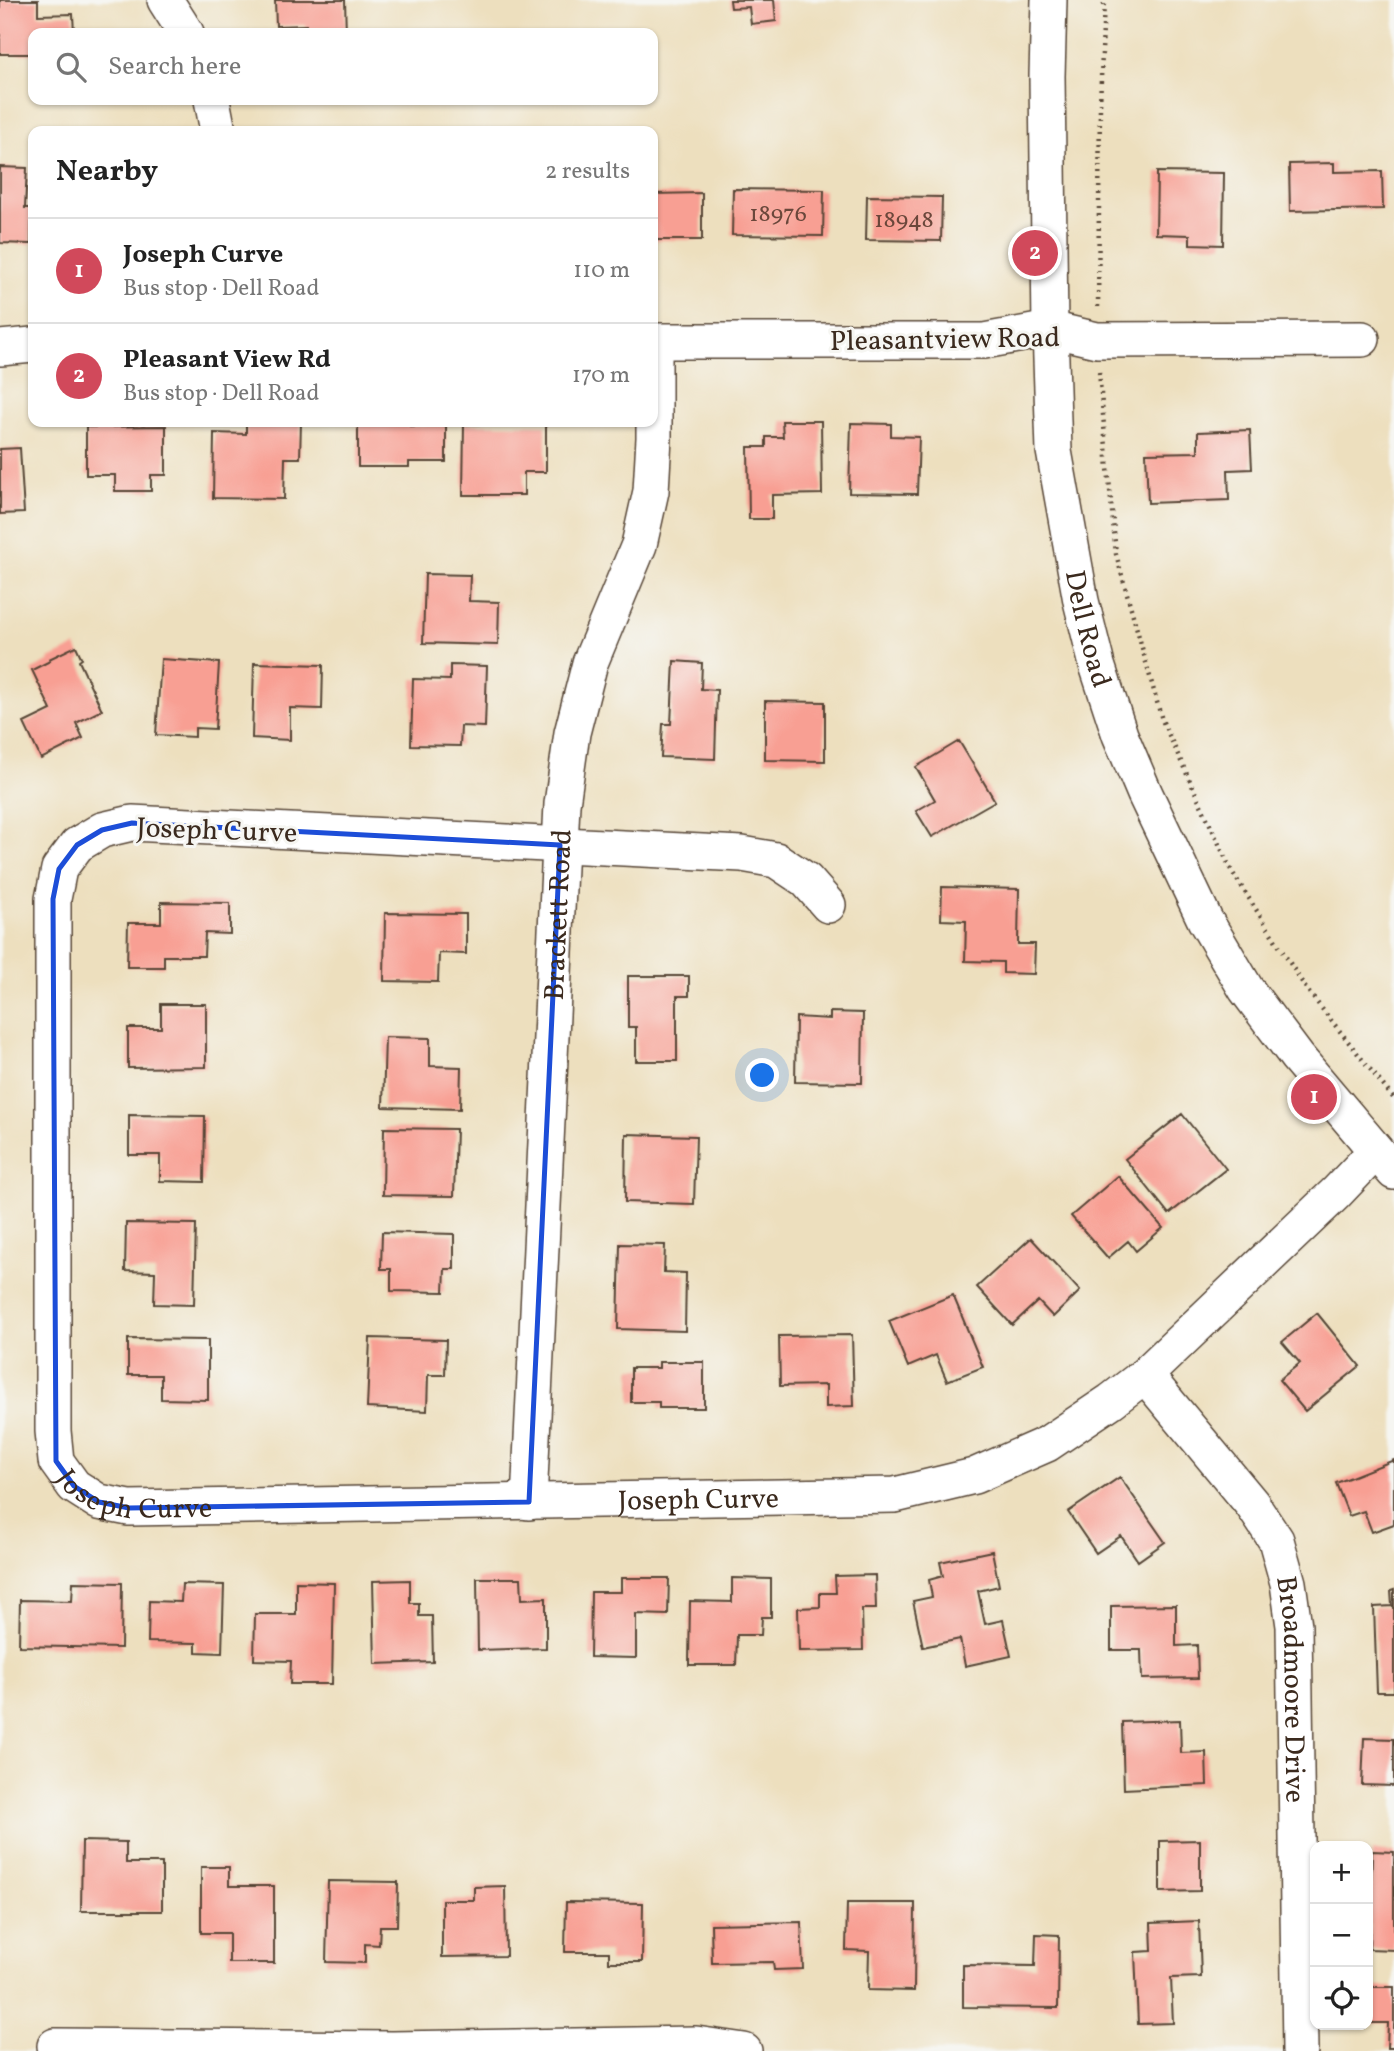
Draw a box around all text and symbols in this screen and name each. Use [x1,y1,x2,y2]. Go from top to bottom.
search box [28,28,658,105]
icon: search [52,48,90,86]
text: Search here [108,49,241,85]
text: Nearby [56,151,158,193]
text: 2 results [545,156,630,188]
house number: 18976 [749,198,807,232]
house number: 18948 [874,204,934,238]
pin: 2 [1012,227,1058,279]
text: Joseph Curve [123,237,283,273]
text: 1 [74,255,84,287]
text: 110 m [573,255,630,287]
text: Bus stop · Dell Road [123,273,320,305]
street label: Pleasantview Road [830,319,1060,362]
text: Pleasant View Rd [123,342,331,378]
text: 2 [73,360,85,392]
text: 170 m [572,360,630,392]
text: Bus stop · Dell Road [123,378,320,410]
street label: Dell Road [1054,567,1120,693]
street label: Joseph Curve [136,809,298,854]
street label: Brackett Road [536,828,583,1001]
your location [745,1058,779,1092]
pin: 1 [1291,1071,1337,1123]
street label: Joseph Curve [46,1462,212,1530]
street label: Joseph Curve [618,1480,779,1522]
street label: Broadmoore Drive [1265,1573,1313,1803]
map controls [1310,1841,1373,2030]
button: + [1310,1841,1373,1904]
button: − [1310,1904,1373,1967]
button: locate [1310,1967,1373,2030]

